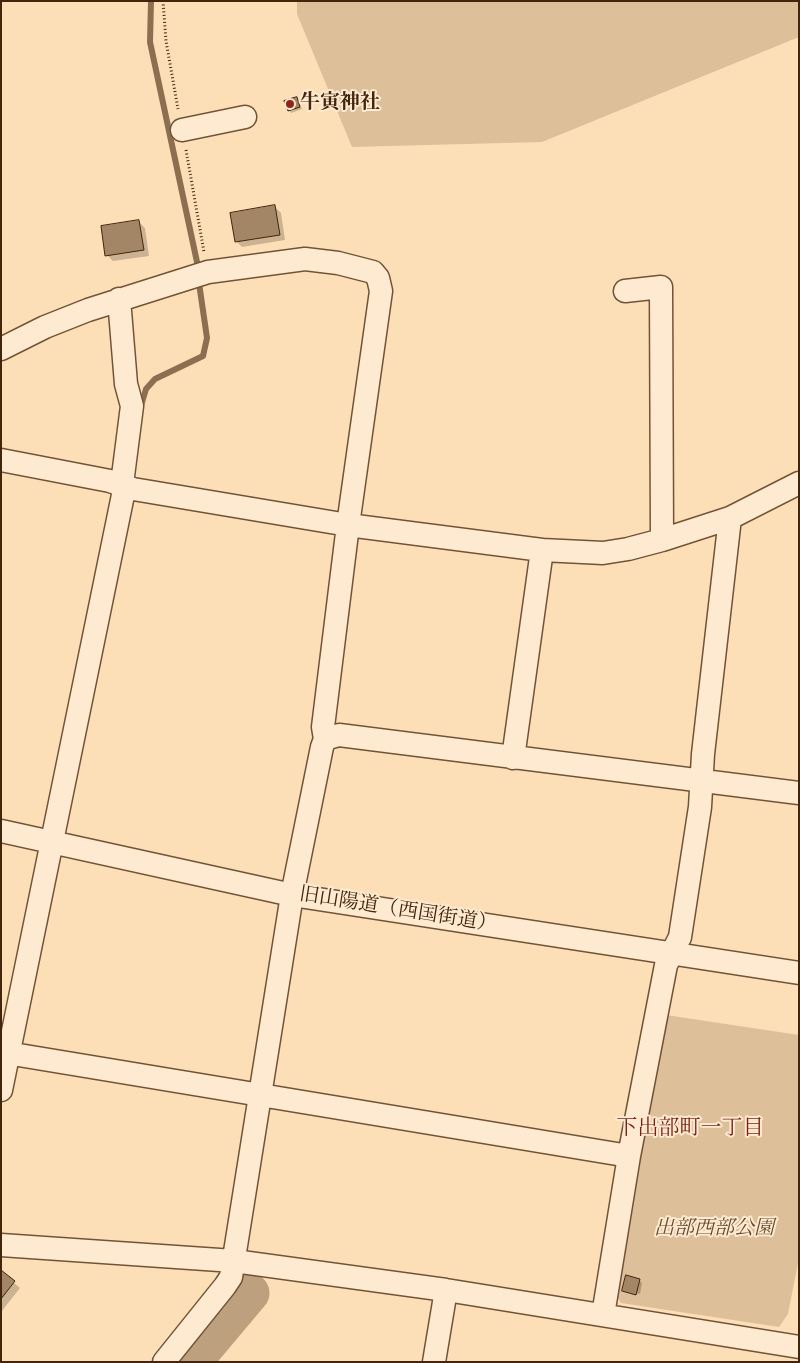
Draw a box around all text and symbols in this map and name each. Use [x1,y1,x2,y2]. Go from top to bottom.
place label: 牛寅神社 [300,92,380,116]
marker: 牛寅神社 [284,98,296,110]
street label: 旧山陽道（西国街道） [297,884,499,938]
district label: 下出部町一丁目 [617,1117,763,1143]
park label: 出部西部公園 [654,1218,774,1242]

